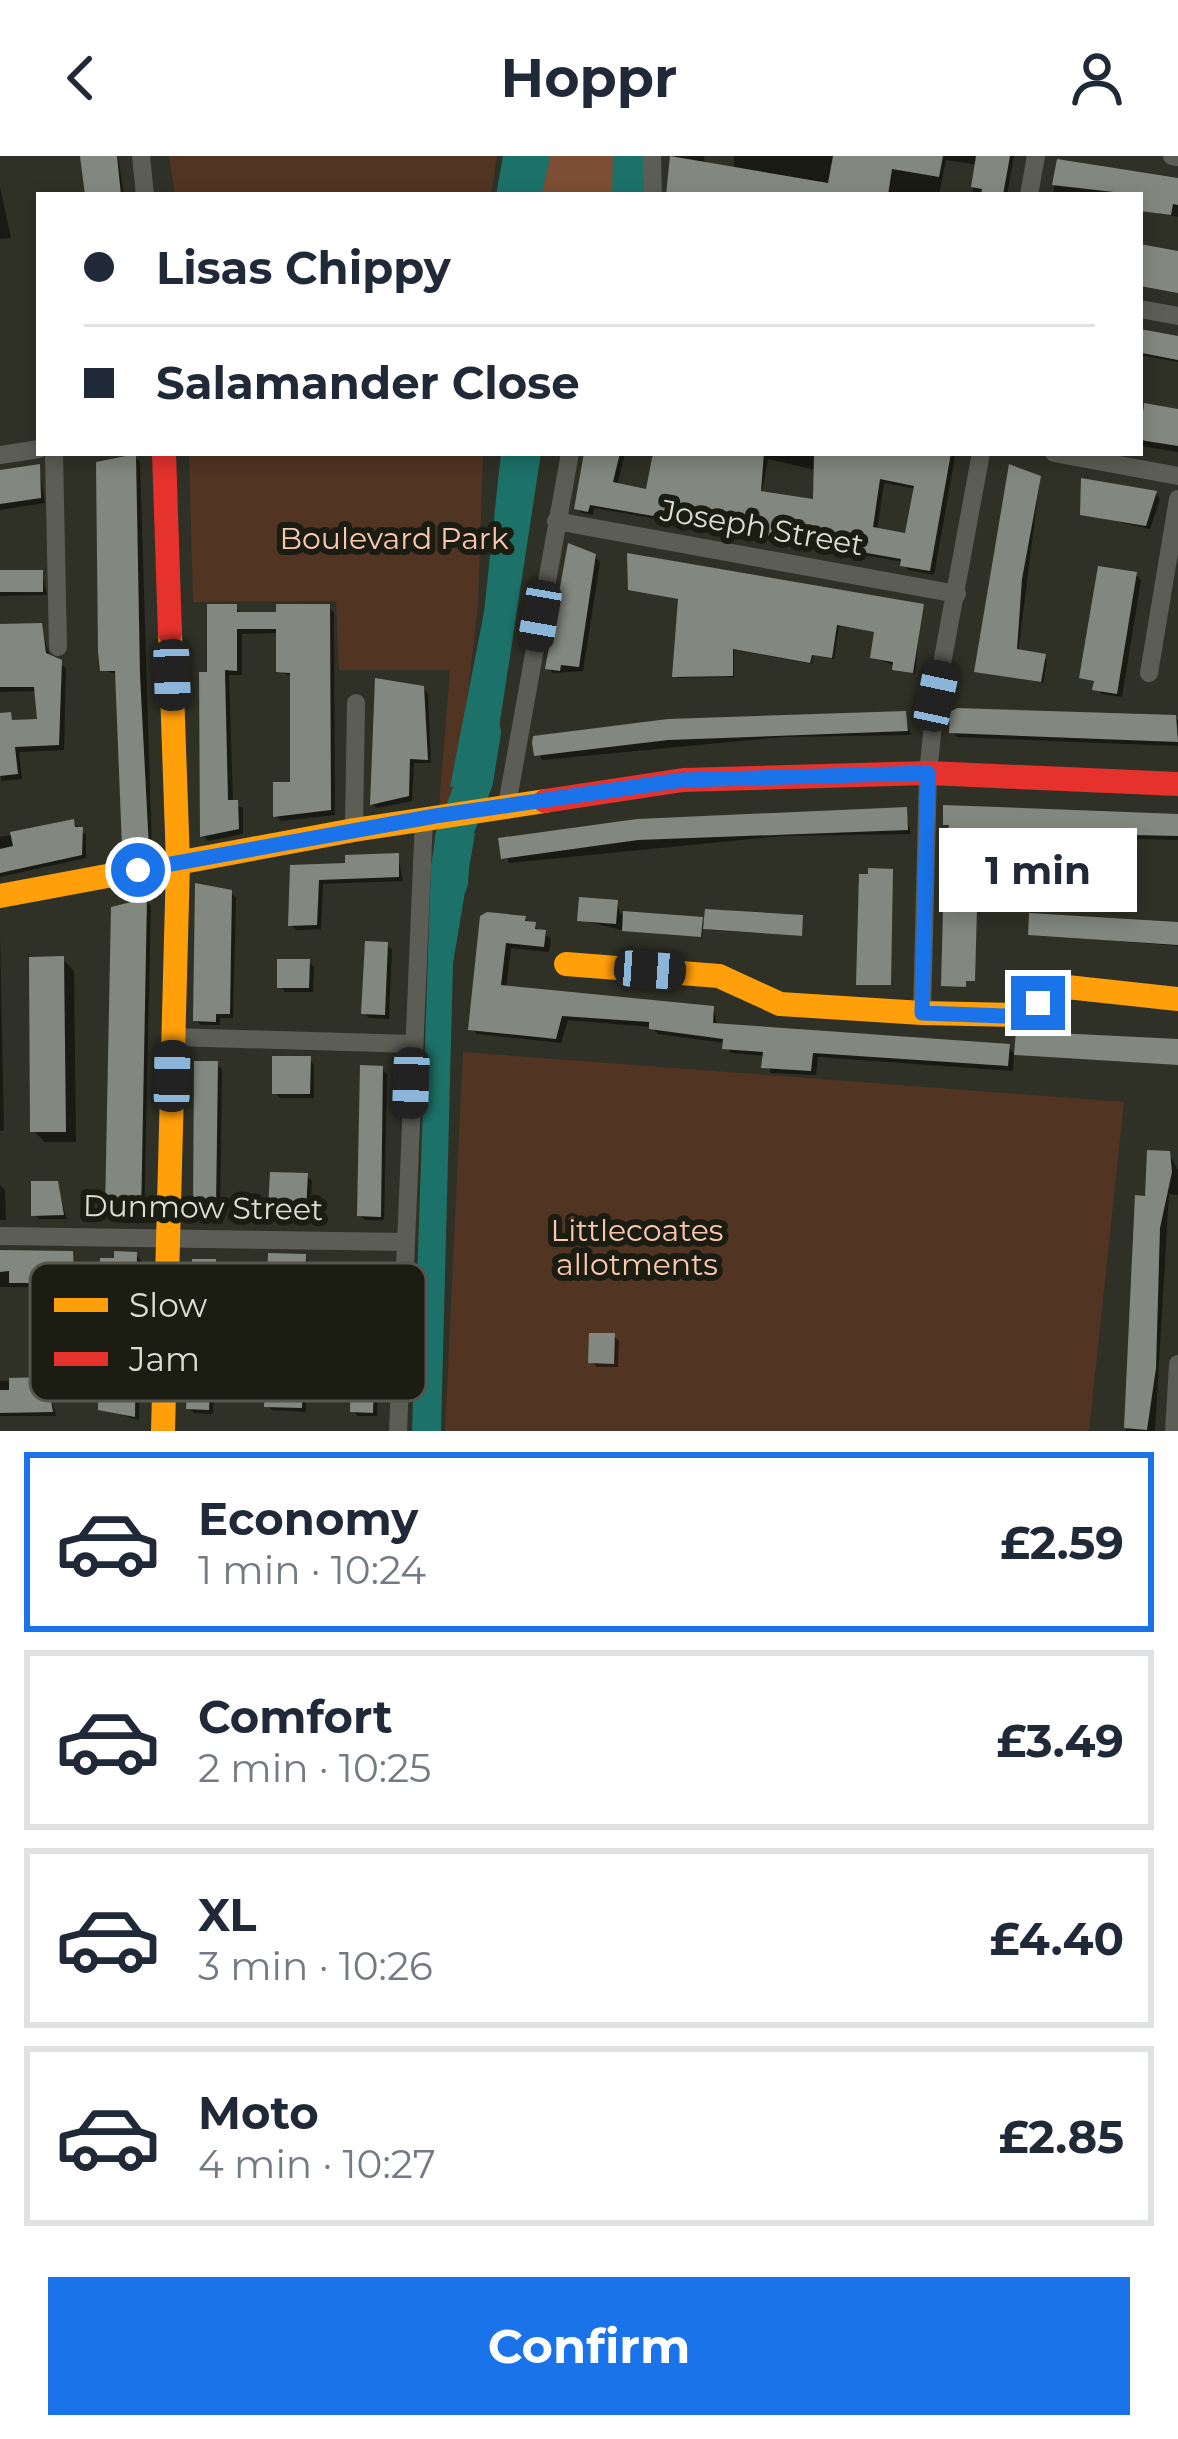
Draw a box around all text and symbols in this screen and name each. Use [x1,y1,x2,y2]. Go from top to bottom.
icon: back [48,45,114,111]
text: Hoppr [501,45,677,111]
icon: person [1064,45,1130,111]
text: Lisas Chippy [156,240,451,295]
text: Salamander Close [156,355,580,410]
street label: Joseph Street [657,491,867,564]
park label: Boulevard Park [279,520,509,557]
car [516,577,564,655]
car [153,638,191,712]
car [911,657,961,735]
callout: 1 min [939,829,1137,913]
route start [111,843,165,897]
text: 1 min [985,846,1091,894]
car [613,950,687,990]
route end [1011,976,1065,1030]
car [153,1040,191,1112]
car [392,1046,430,1120]
street label: Dunmow Street [83,1187,323,1228]
park label: Littlecoates allotments [550,1212,724,1283]
legend [30,1263,426,1401]
text: Slow [129,1285,207,1325]
text: Jam [128,1339,200,1379]
icon: car [54,1488,162,1596]
text: Economy [198,1491,418,1546]
text: £2.59 [1000,1515,1124,1570]
text: 1 min · 10:24 [198,1546,426,1594]
icon: car [54,1686,162,1794]
text: Comfort [198,1689,393,1744]
text: £3.49 [996,1713,1124,1768]
text: 2 min · 10:25 [198,1744,431,1792]
icon: car [54,1884,162,1992]
text: XL [198,1887,256,1942]
text: £4.40 [990,1911,1124,1966]
text: 3 min · 10:26 [198,1942,433,1990]
icon: car [54,2082,162,2190]
text: Moto [198,2085,319,2140]
text: £2.85 [999,2109,1124,2164]
text: 4 min · 10:27 [198,2140,436,2188]
button: Confirm [48,2277,1130,2415]

